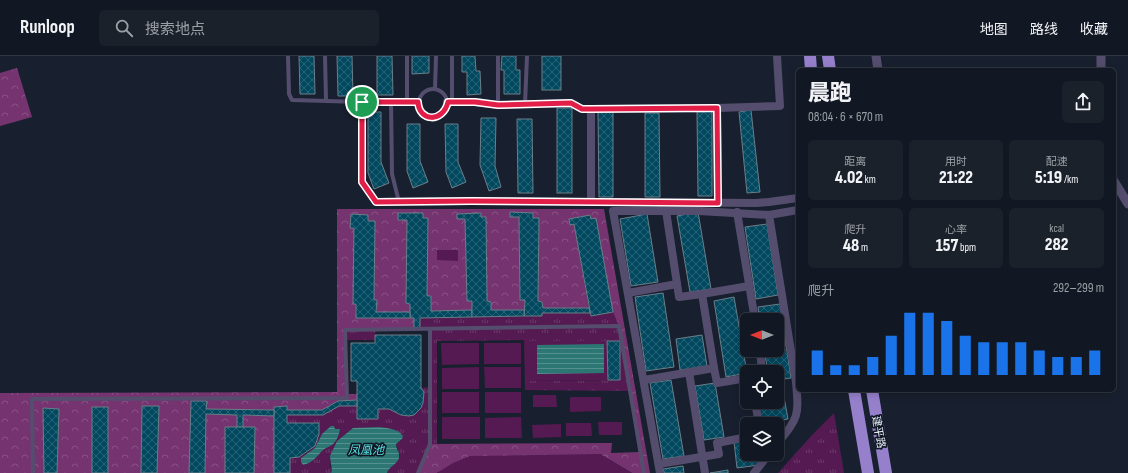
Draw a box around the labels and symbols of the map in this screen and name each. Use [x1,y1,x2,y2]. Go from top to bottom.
pin [345,85,379,119]
north arrow [740,313,784,357]
street label: 建平路 [869,415,888,449]
water label: 凤凰池 [348,443,385,458]

